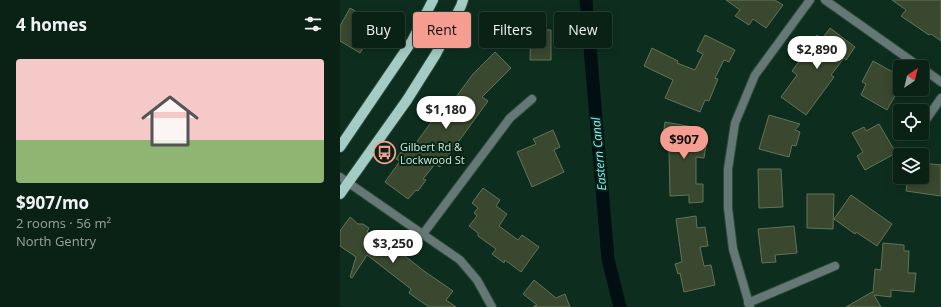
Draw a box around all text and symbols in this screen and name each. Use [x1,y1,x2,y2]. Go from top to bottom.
chip: Buy [352,12,405,48]
chip: Rent [413,12,471,48]
chip: Filters [479,12,546,48]
chip: New [554,12,612,48]
text: 4 homes [16,13,87,36]
icon: filters [302,13,324,35]
pin: $2,890 [784,36,850,70]
text: $2,890 [797,40,837,58]
north arrow [893,60,929,96]
map controls [893,60,929,184]
icon: home [134,85,206,157]
pin: $1,180 [413,96,479,130]
text: $1,180 [426,100,466,118]
button: locate [893,104,929,140]
water label: Eastern Canal [587,116,610,191]
pin: $907 [660,126,708,160]
text: $907 [669,130,699,148]
place label: Gilbert Rd & Lockwood St [400,139,465,167]
bus stop icon: Gilbert Rd & Lockwood St [372,140,398,166]
button: layers [893,148,929,184]
text: $907/mo [16,191,89,214]
text: 2 rooms · 56 m² [16,214,111,232]
pin: $3,250 [360,230,426,264]
text: North Gentry [16,232,96,250]
text: $3,250 [373,234,413,252]

